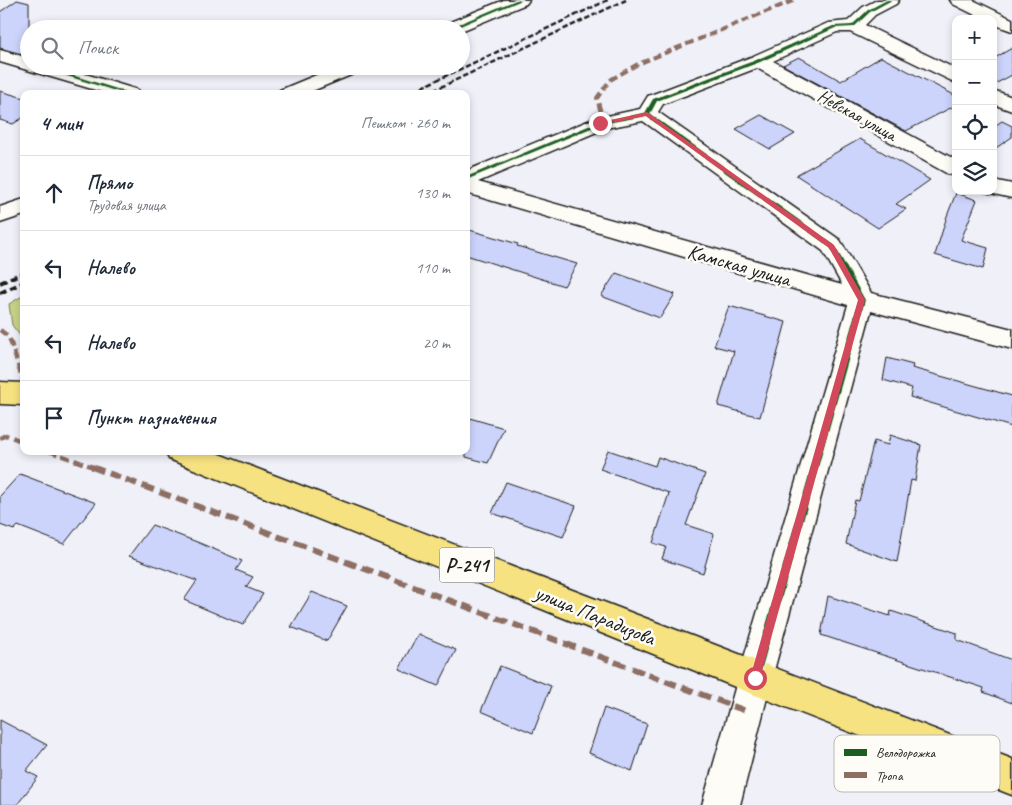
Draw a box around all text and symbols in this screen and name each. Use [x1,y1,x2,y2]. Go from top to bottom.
map controls [952,15,997,195]
button: + [952,15,997,60]
search box [20,20,470,75]
icon: search [38,34,66,62]
text: Поиск [78,36,118,60]
button: − [952,60,997,105]
street label: Невская улица [814,84,902,146]
button: locate [952,105,997,150]
text: 4 мин [40,110,83,136]
route end [589,112,612,135]
text: Пешком · 260 m [361,113,450,133]
button: layers [952,150,997,195]
text: Прямо [87,171,132,195]
icon: ahead [40,179,68,207]
text: 130 m [416,183,450,203]
text: Трудовая улица [87,195,166,215]
street label: Камская улица [685,238,796,293]
icon: left [40,254,68,282]
text: Налево [87,256,135,280]
text: 110 m [416,258,450,278]
icon: left [40,329,68,357]
text: Налево [87,331,135,355]
text: 20 m [423,333,450,353]
icon: arrive [40,404,68,432]
text: Пункт назначения [87,406,216,430]
road number: Р-241 [440,548,494,582]
street label: улица Парадизова [529,578,660,651]
route start [744,667,767,690]
legend [834,735,1000,792]
text: Велодорожка [876,744,937,761]
text: Тропа [876,767,904,784]

